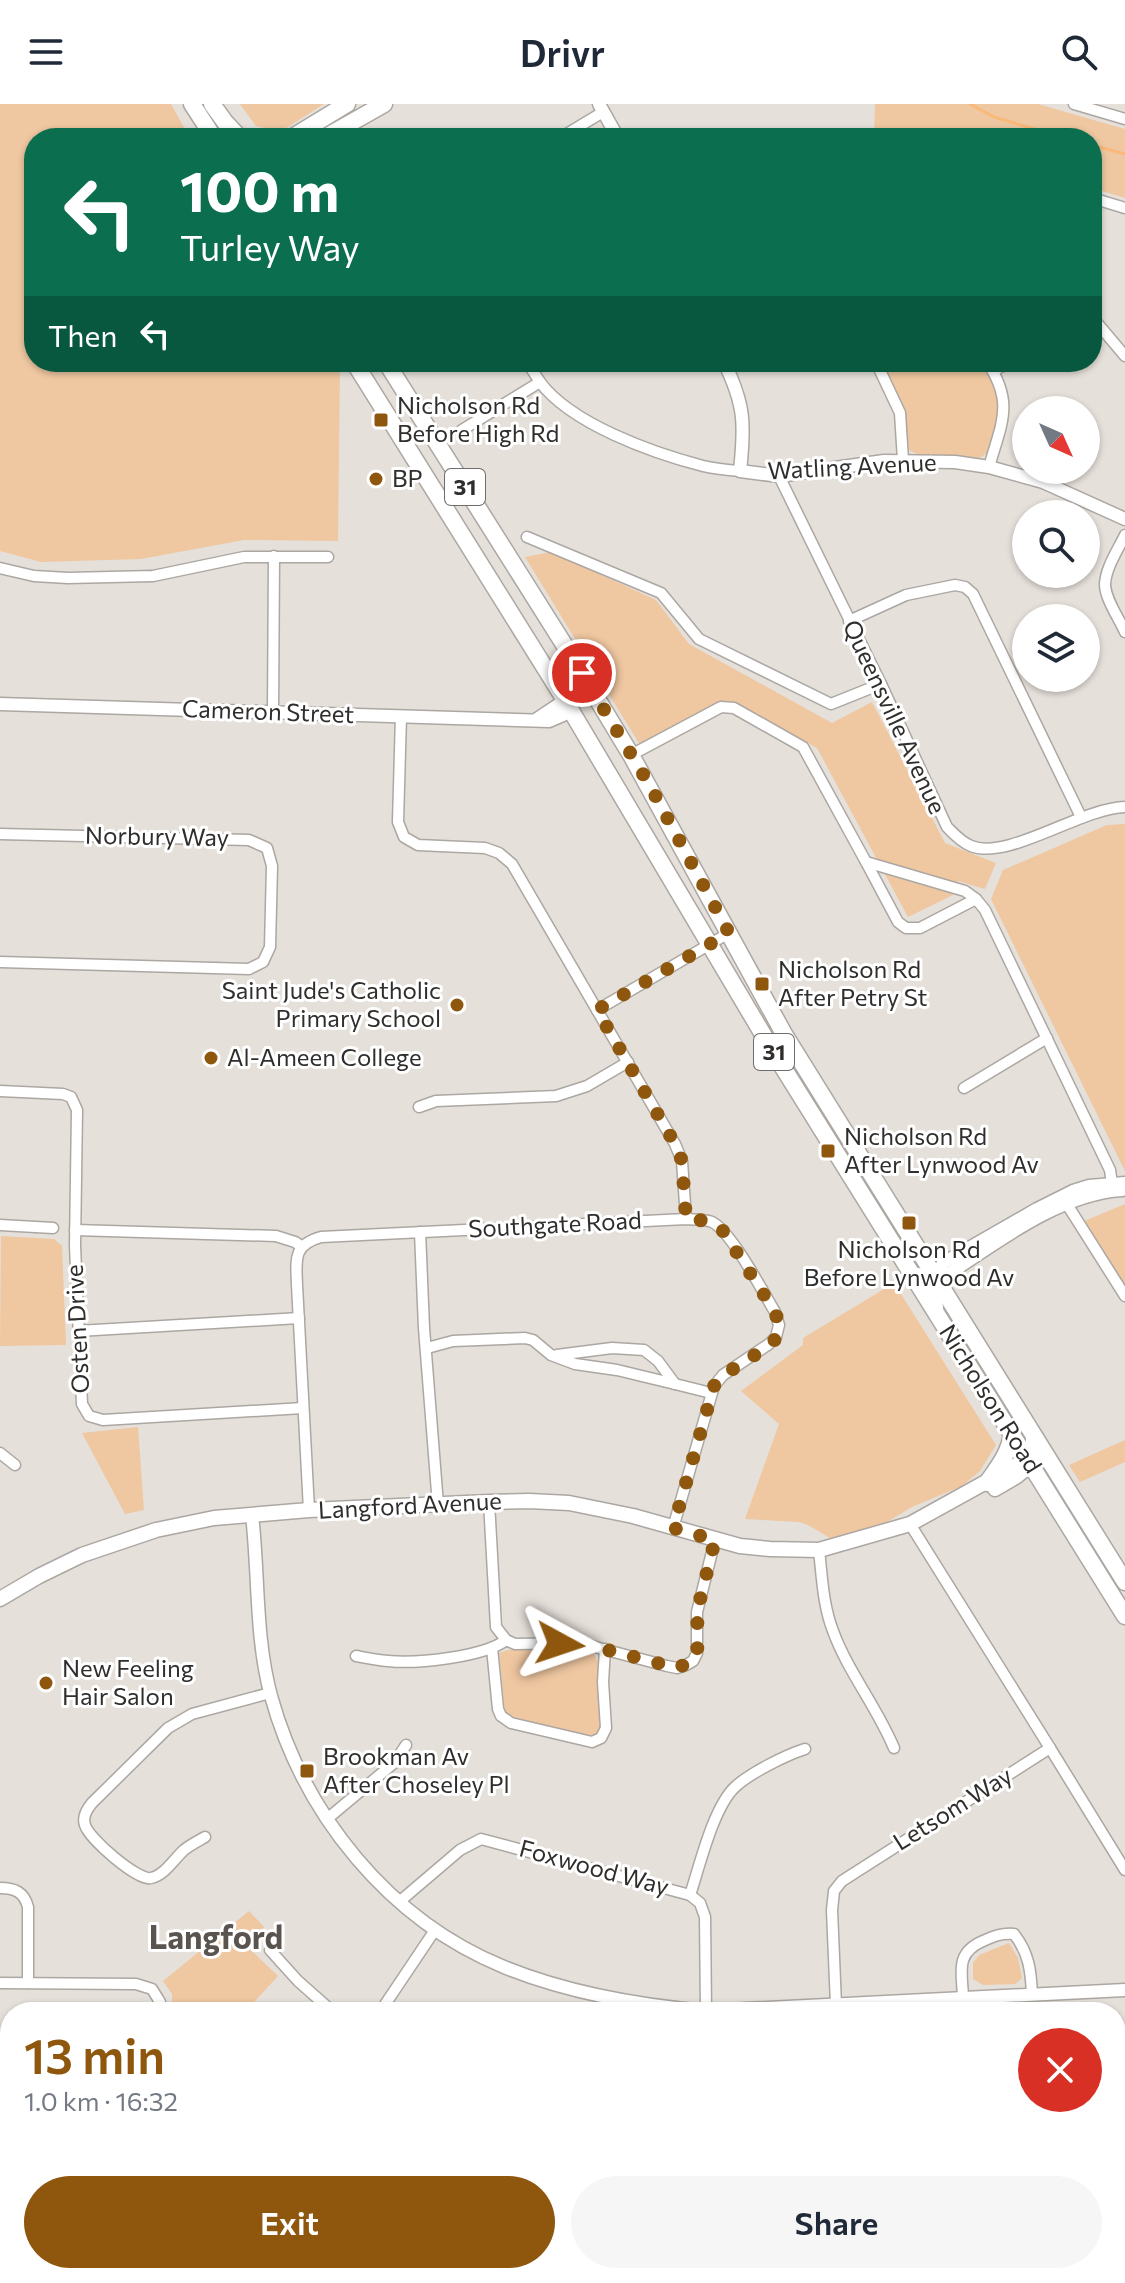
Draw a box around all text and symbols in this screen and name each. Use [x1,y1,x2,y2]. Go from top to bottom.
icon: menu [24,30,68,74]
text: Drivr [520,30,605,74]
icon: search [1057,30,1101,74]
text: 100 m [180,155,339,224]
icon: left [48,160,152,264]
text: Turley Way [180,224,360,268]
icon: left [133,312,177,356]
text: Then [48,316,117,353]
place label: Nicholson Rd Before High Rd [397,390,559,447]
north arrow [1012,396,1100,484]
map controls [1012,396,1100,692]
marker: Nicholson Rd Before High Rd [372,411,390,429]
street label: Watling Avenue [767,447,937,484]
place label: BP [392,463,423,492]
road number: 31 [445,469,485,505]
marker: BP [367,470,385,488]
button: search [1012,500,1100,588]
button: layers [1012,604,1100,692]
street label: Queensville Avenue [838,615,953,818]
pin [548,639,616,707]
icon: arrive [560,651,604,695]
street label: Cameron Street [181,693,355,728]
street label: Norbury Way [85,820,229,851]
place label: Nicholson Rd After Petry St [778,954,927,1011]
place label: Saint Jude's Catholic Primary School [222,975,441,1032]
marker: Nicholson Rd After Petry St [753,975,771,993]
marker: Saint Jude's Catholic Primary School [448,996,466,1014]
road number: 31 [754,1034,794,1070]
place label: Al-Ameen College [227,1042,422,1071]
marker: Al-Ameen College [202,1049,220,1067]
place label: Nicholson Rd After Lynwood Av [844,1121,1039,1178]
marker: Nicholson Rd After Lynwood Av [819,1142,837,1160]
street label: Southgate Road [467,1204,642,1243]
marker: Nicholson Rd Before Lynwood Av [900,1214,918,1232]
place label: Nicholson Rd Before Lynwood Av [804,1234,1014,1291]
street label: Osten Drive [59,1264,94,1394]
street label: Nicholson Road [934,1318,1049,1478]
street label: Langford Avenue [317,1485,503,1524]
position arrow [518,1602,602,1686]
place label: New Feeling Hair Salon [62,1653,194,1710]
marker: New Feeling Hair Salon [37,1674,55,1692]
place label: Brookman Av After Choseley Pl [323,1741,510,1798]
street label: Letsom Way [887,1760,1017,1856]
marker: Brookman Av After Choseley Pl [298,1762,316,1780]
street label: Foxwood Way [516,1833,672,1900]
district label: Langford [149,1916,283,1956]
text: 13 min [24,2025,165,2084]
button: close [1018,2028,1102,2112]
text: 1.0 km · 16:32 [24,2085,178,2116]
button: Exit [24,2176,555,2268]
button: Share [571,2176,1102,2268]

